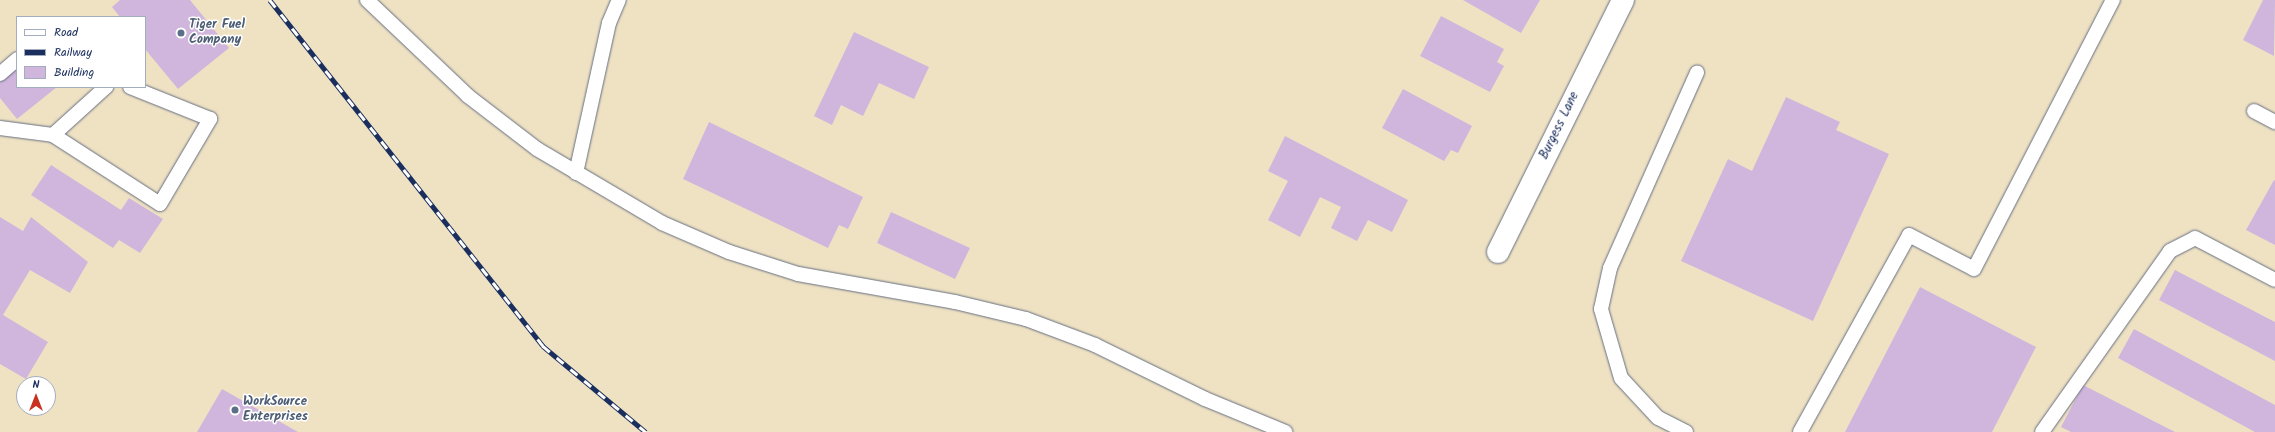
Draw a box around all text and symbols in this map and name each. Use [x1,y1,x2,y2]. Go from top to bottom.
legend [16,16,146,88]
place label: Tiger Fuel Company [189,18,245,49]
text: Road [54,23,78,42]
marker: Tiger Fuel Company [176,28,186,38]
text: Railway [54,43,92,62]
text: Building [54,63,94,82]
street label: Burgess Lane [1537,90,1583,162]
north arrow [16,376,56,416]
text: N [33,376,39,394]
place label: WorkSource Enterprises [243,395,308,426]
marker: WorkSource Enterprises [230,405,240,415]

